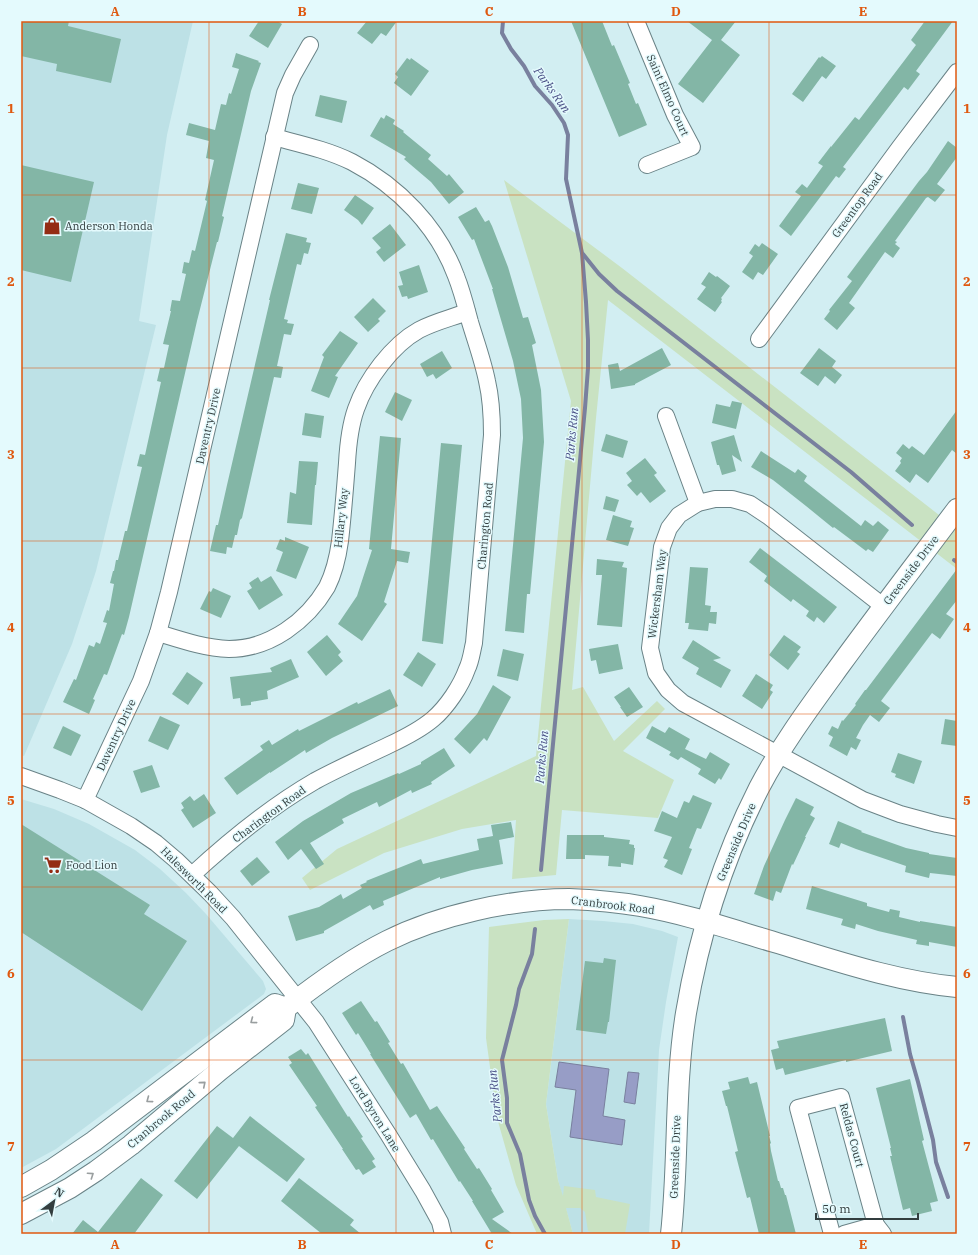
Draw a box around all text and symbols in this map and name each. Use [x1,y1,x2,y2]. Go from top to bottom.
text: A [110,3,120,20]
text: B [297,3,307,20]
text: C [485,3,494,20]
text: D [671,3,681,20]
text: E [859,3,867,20]
street label: Saint Elmo Court [644,52,692,138]
water label: Parks Run [530,63,574,116]
text: 1 [7,100,15,117]
text: 1 [963,100,971,117]
street label: Greentop Road [829,169,886,240]
shop icon: Anderson Honda [42,216,62,236]
place label: Anderson Honda [65,219,153,233]
text: 2 [7,273,15,290]
text: 2 [963,273,971,290]
street label: Daventry Drive [192,387,224,465]
water label: Parks Run [562,407,581,462]
text: 3 [7,446,15,463]
text: 3 [963,446,971,463]
street label: Charington Road [474,482,496,570]
street label: Hillary Way [331,487,351,549]
street label: Greenside Drive [880,532,942,607]
street label: Wickersham Way [645,549,669,639]
text: 4 [7,619,15,636]
text: 4 [963,619,971,636]
street label: Daventry Drive [93,697,139,773]
water label: Parks Run [532,730,551,785]
street label: Charington Road [230,783,309,845]
text: 5 [7,792,15,809]
text: 5 [963,792,971,809]
street label: Greenside Drive [713,801,759,883]
street label: Halesworth Road [158,844,230,916]
supermarket icon: Food Lion [43,855,63,875]
place label: Food Lion [66,858,118,872]
street label: Cranbrook Road [570,893,656,917]
text: 6 [7,965,15,982]
text: 6 [963,965,971,982]
one-way arrow [250,1016,257,1023]
water label: Parks Run [484,1069,505,1124]
street label: Lord Byron Lane [346,1074,404,1154]
one-way arrow [199,1081,206,1088]
street label: Cranbrook Road [124,1086,198,1151]
one-way arrow [147,1095,154,1102]
street label: Reldas Court [837,1101,867,1169]
street label: Greenside Drive [667,1115,683,1199]
text: 7 [7,1138,15,1155]
text: 7 [963,1138,971,1155]
one-way arrow [87,1172,94,1180]
north arrow [34,1181,74,1221]
text: N [52,1184,67,1201]
scale bar [816,1195,918,1221]
text: 50 m [822,1201,851,1216]
text: A [110,1236,120,1253]
text: B [297,1236,307,1253]
text: C [485,1236,494,1253]
text: D [671,1236,681,1253]
text: E [859,1236,867,1253]

